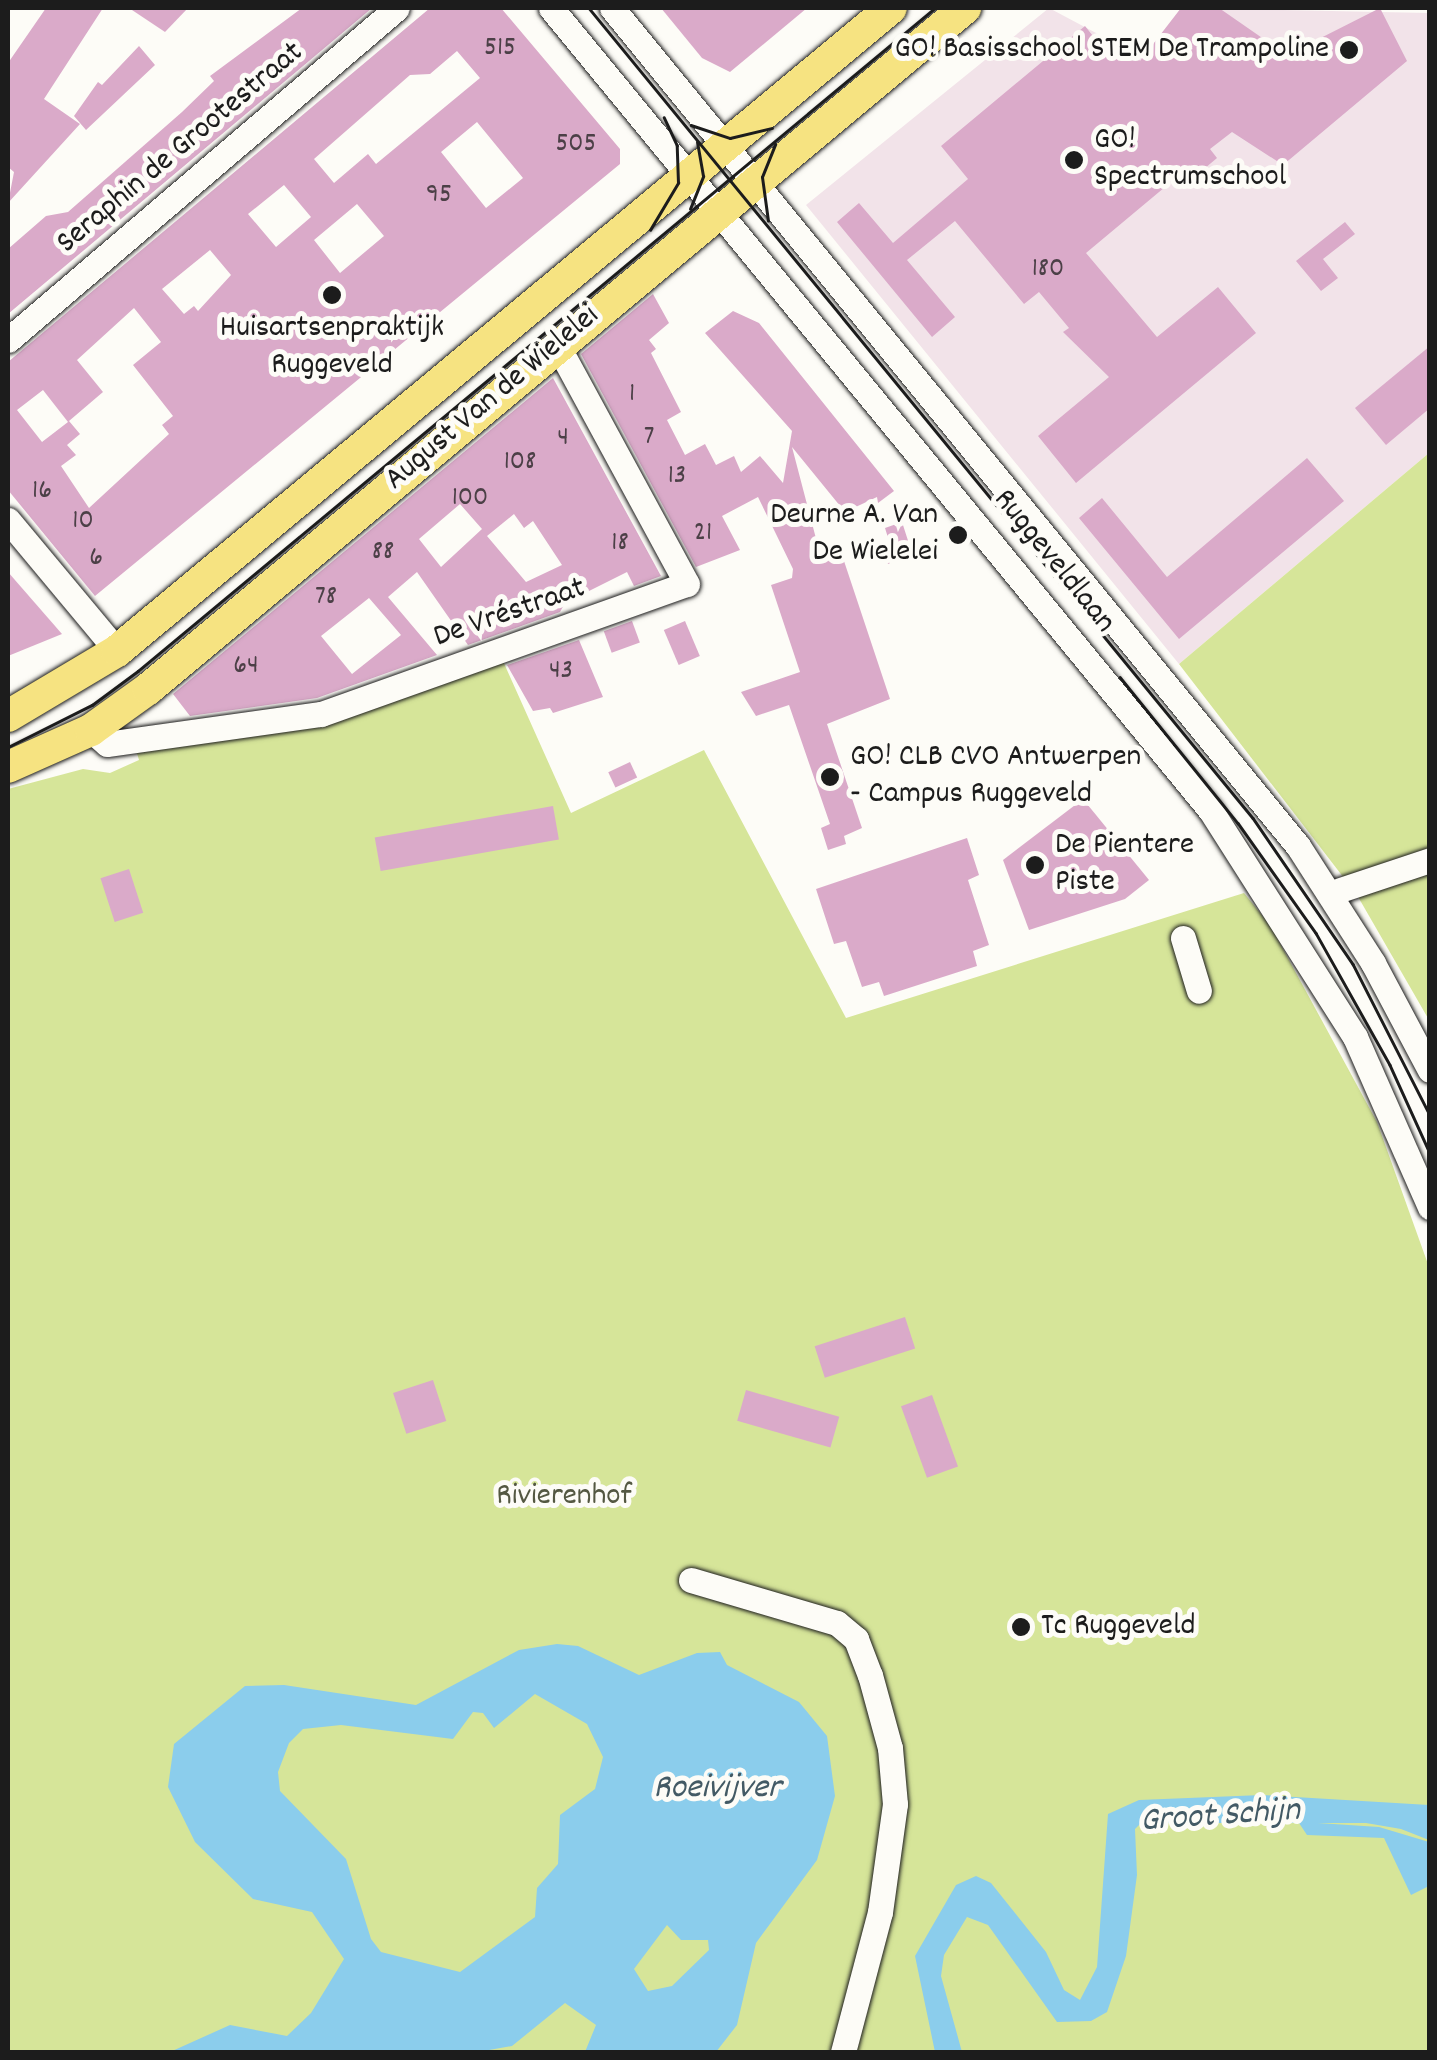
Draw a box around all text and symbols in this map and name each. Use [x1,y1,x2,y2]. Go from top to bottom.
place label: GO! Basisschool STEM De Trampoline [894,31,1329,69]
house number: 515 [484,32,516,66]
street label: Seraphin de Grootestraat [50,35,312,263]
marker: GO! Basisschool STEM De Trampoline [1338,39,1360,61]
place label: GO! Spectrumschool [1094,123,1286,198]
house number: 505 [555,128,597,162]
marker: GO! Spectrumschool [1063,149,1085,171]
house number: 95 [426,179,452,213]
house number: 180 [1032,253,1064,287]
marker: Huisartsenpraktijk Ruggeveld [321,284,343,306]
street label: August Van de Wielelei [378,298,608,500]
place label: Huisartsenpraktijk Ruggeveld [220,311,444,386]
house number: 1 [629,378,635,412]
house number: 7 [644,421,654,455]
house number: 4 [557,422,569,456]
house number: 108 [504,446,536,480]
house number: 13 [668,460,686,494]
house number: 16 [32,475,52,509]
house number: 100 [452,482,488,516]
street label: Ruggeveldlaan [983,482,1123,642]
place label: Deurne A. Van De Wielelei [770,498,938,573]
house number: 10 [72,505,94,539]
house number: 21 [694,517,712,551]
marker: Deurne A. Van De Wielelei [947,524,969,546]
house number: 18 [611,527,629,561]
house number: 88 [372,536,394,570]
house number: 6 [89,542,103,576]
street label: De Vréstraat [429,570,591,658]
house number: 78 [315,581,337,615]
house number: 64 [233,650,259,684]
house number: 43 [549,655,573,689]
place label: GO! CLB CVO Antwerpen - Campus Ruggeveld [850,740,1141,815]
marker: GO! CLB CVO Antwerpen - Campus Ruggeveld [819,766,841,788]
place label: De Pientere Piste [1055,828,1194,903]
marker: De Pientere Piste [1024,854,1046,876]
park label: Rivierenhof [496,1478,632,1516]
place label: Tc Ruggeveld [1041,1608,1196,1646]
marker: Tc Ruggeveld [1010,1616,1032,1638]
water label: Roeivijver [653,1768,781,1810]
water label: Groot Schijn [1139,1790,1301,1844]

